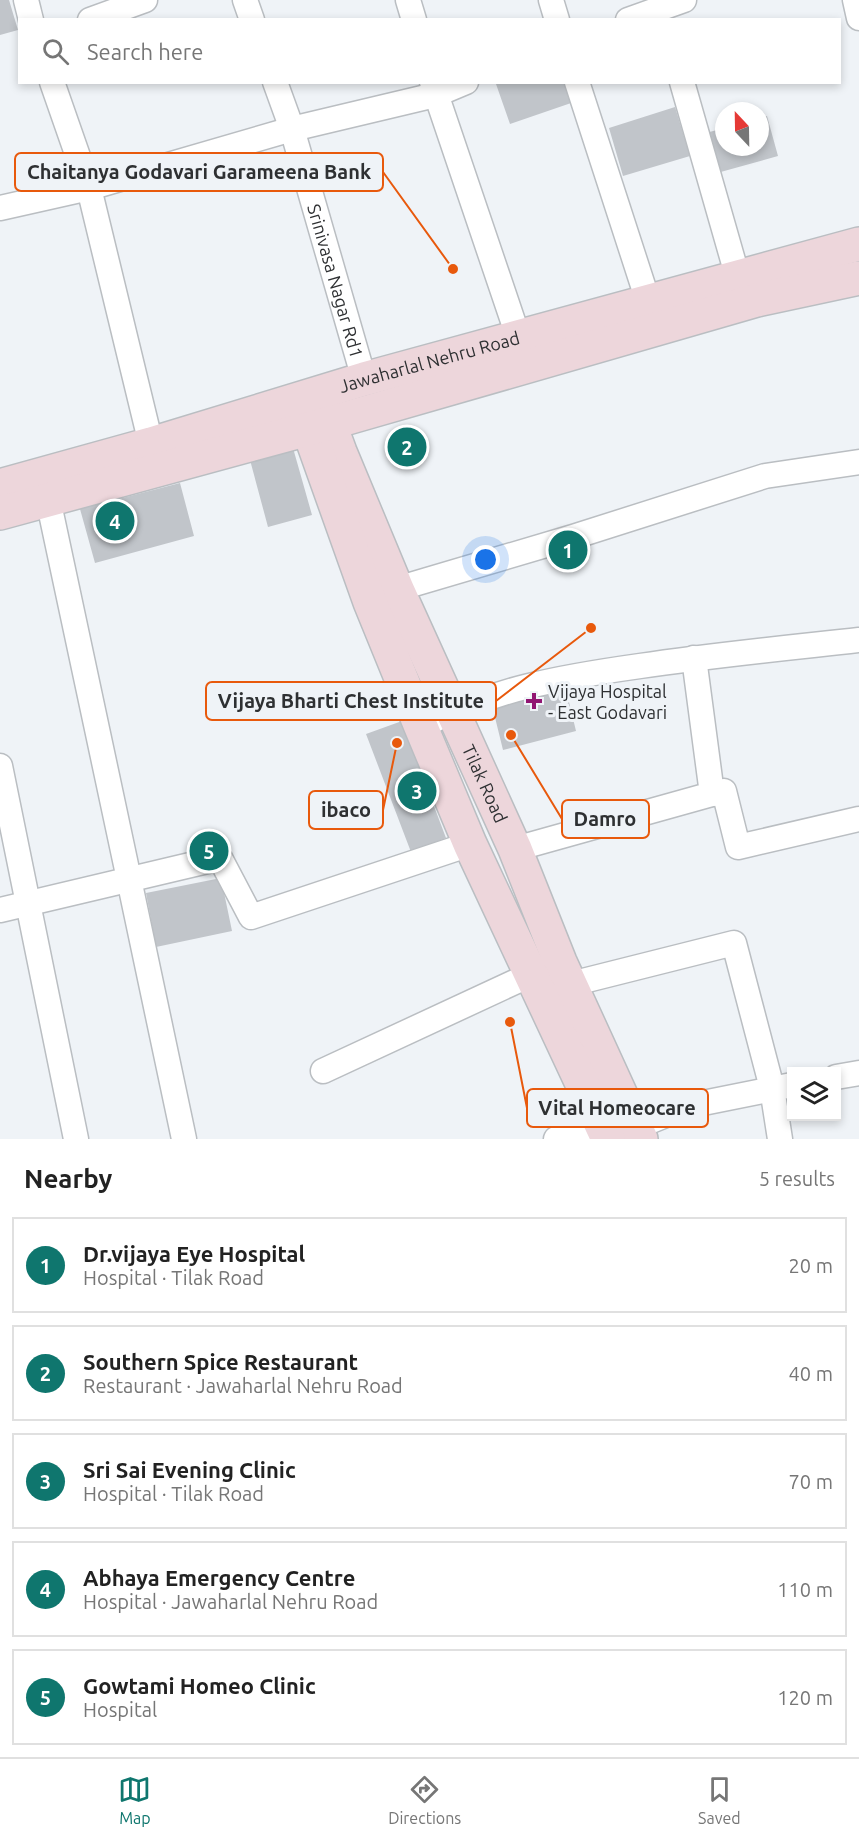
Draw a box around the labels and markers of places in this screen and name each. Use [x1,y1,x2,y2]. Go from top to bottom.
callout: Chaitanya Godavari Garameena Bank [15,153,383,191]
pin: 2 [388,424,426,470]
pin: 4 [96,498,134,544]
pin: 1 [548,528,588,572]
place label: Vijaya Hospital - East Godavari [548,681,667,722]
callout: Vijaya Bharti Chest Institute [206,682,496,720]
marker: Vijaya Hospital - East Godavari [525,692,543,710]
pin: 3 [398,768,436,814]
callout: ibaco [309,791,383,829]
callout: Damro [562,800,649,838]
pin: 5 [190,828,228,874]
callout: Vital Homeocare [527,1089,708,1127]

